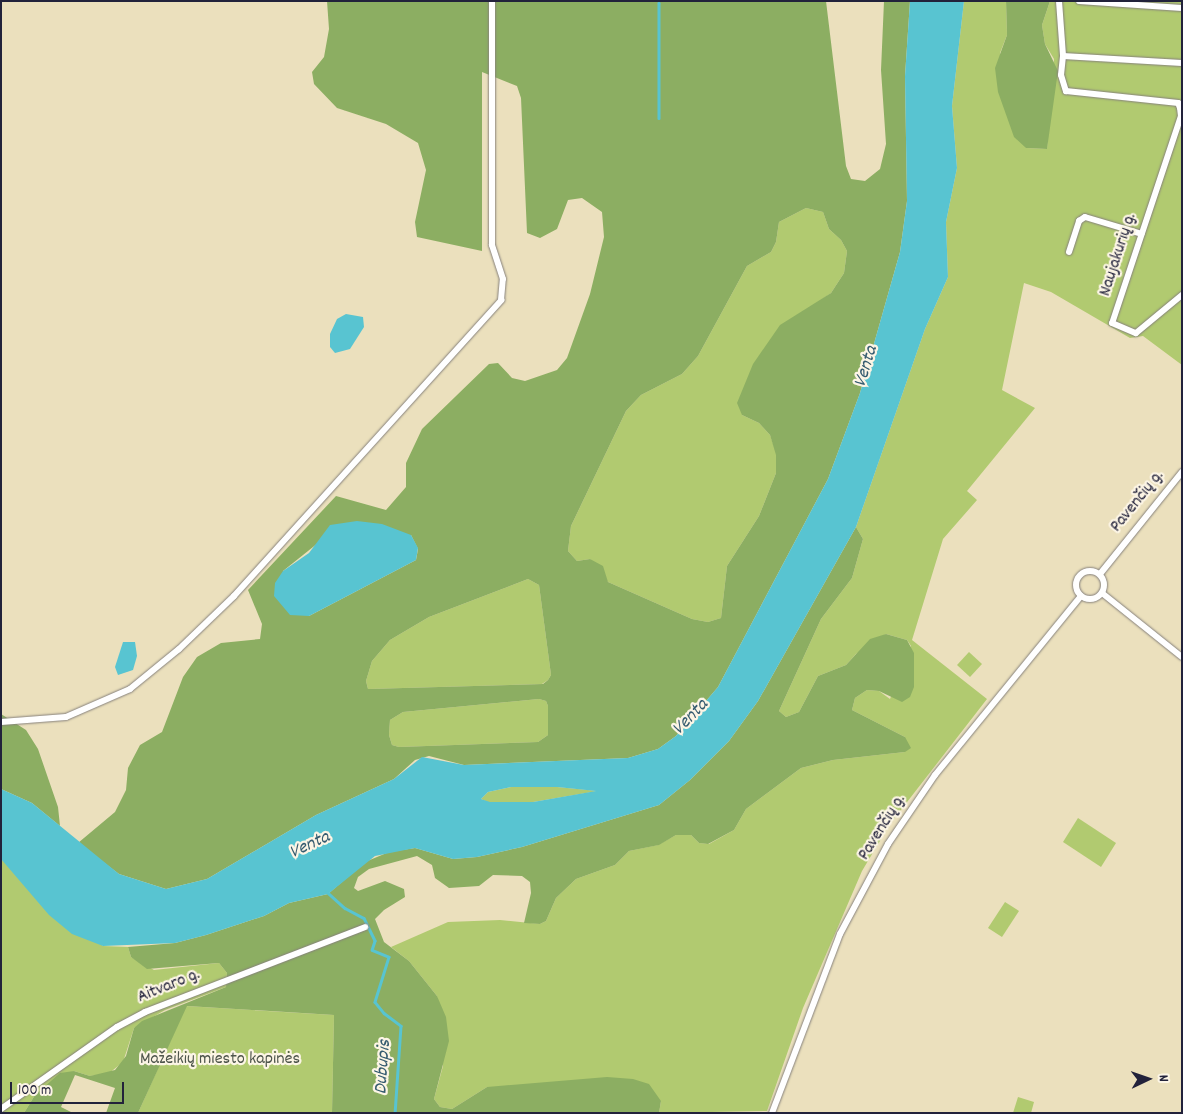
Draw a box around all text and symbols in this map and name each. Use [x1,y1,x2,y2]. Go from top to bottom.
street label: Naujakurių g. [1095,211,1143,299]
water label: Venta [850,343,884,391]
street label: Pavenčių g. [1106,467,1170,537]
water label: Venta [668,695,714,741]
street label: Pavenčių g. [854,791,912,865]
water label: Venta [286,827,334,865]
street label: Aitvaro g. [135,965,203,1009]
water label: Dubupis [371,1039,397,1095]
park label: Mažeikių miesto kapinės [140,1049,300,1071]
north arrow [1123,1054,1173,1104]
scale bar [12,1072,126,1104]
text: N [1153,1074,1173,1082]
text: 100 m [18,1080,51,1102]

